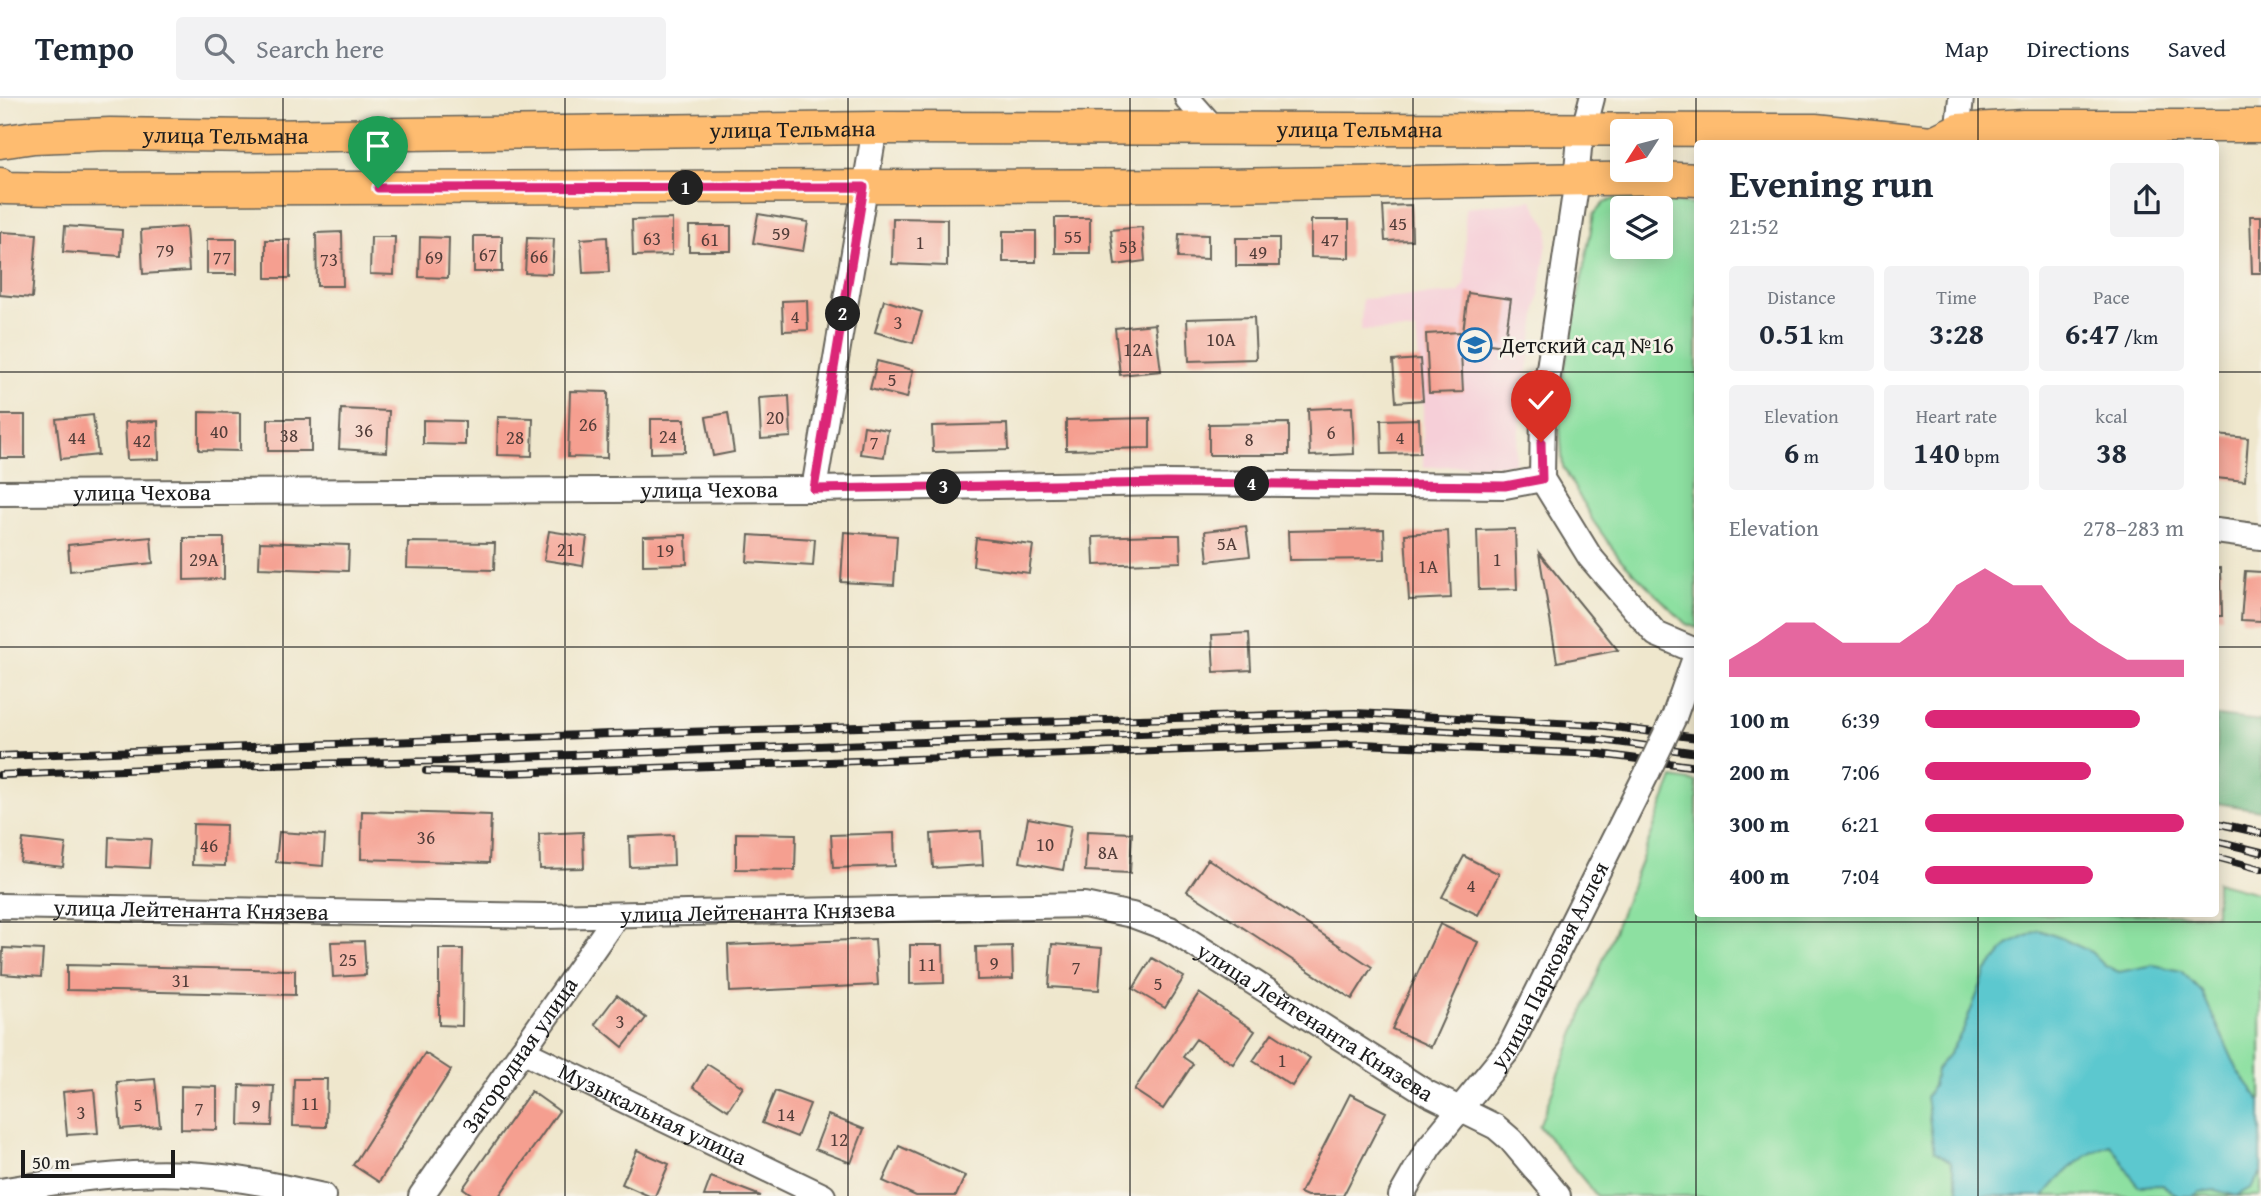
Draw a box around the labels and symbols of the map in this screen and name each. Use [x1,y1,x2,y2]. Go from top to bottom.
street label: улица Тельмана [708,111,876,146]
street label: улица Тельмана [1275,112,1443,145]
pin [348,116,408,188]
street label: улица Тельмана [141,117,309,152]
north arrow [1610,119,1673,182]
pin: 1 [668,170,704,206]
house number: 45 [1389,209,1407,237]
house number: 59 [772,219,790,247]
house number: 55 [1064,222,1082,250]
house number: 63 [643,224,661,252]
house number: 61 [701,225,719,253]
house number: 47 [1321,225,1339,253]
house number: 1 [915,228,925,256]
house number: 53 [1119,232,1137,260]
house number: 79 [156,236,174,264]
house number: 49 [1249,238,1267,266]
house number: 67 [479,240,497,268]
house number: 66 [530,242,548,270]
house number: 77 [213,243,231,271]
house number: 69 [425,243,443,271]
house number: 73 [320,245,338,273]
pin: 2 [826,296,860,332]
house number: 4 [790,302,800,330]
house number: 3 [893,308,903,336]
house number: 10А [1206,325,1236,353]
school or university icon: Детский сад №16 [1456,326,1494,364]
place label: Детский сад №16 [1499,328,1674,361]
house number: 12А [1123,335,1153,363]
house number: 5 [887,365,897,393]
pin [1511,370,1571,442]
house number: 20 [766,403,784,431]
house number: 26 [579,410,597,438]
house number: 36 [355,416,373,444]
house number: 40 [210,417,228,445]
house number: 6 [1326,418,1336,446]
house number: 38 [280,421,298,449]
house number: 24 [659,422,677,450]
house number: 44 [68,423,86,451]
house number: 28 [506,423,524,451]
house number: 4 [1395,423,1405,451]
house number: 8 [1244,425,1254,453]
house number: 42 [133,426,151,454]
house number: 7 [869,428,879,456]
pin: 4 [1234,466,1270,502]
pin: 3 [926,470,962,504]
street label: улица Чехова [639,472,778,506]
street label: улица Чехова [72,475,211,509]
house number: 5А [1217,529,1238,557]
house number: 21 [557,535,575,563]
house number: 19 [656,536,674,564]
house number: 29А [189,545,219,573]
house number: 1 [1492,545,1502,573]
house number: 1А [1418,552,1439,580]
house number: 36 [417,823,435,851]
house number: 10 [1036,830,1054,858]
house number: 46 [200,831,218,859]
house number: 8А [1098,838,1119,866]
street label: улица Парковая Аллея [1481,855,1616,1077]
house number: 4 [1466,871,1476,899]
street label: улица Лейтенанта Князева [52,890,329,928]
street label: улица Лейтенанта Князева [619,892,896,930]
street label: улица Лейтенанта Князева [1190,933,1440,1109]
house number: 25 [339,945,357,973]
house number: 9 [989,949,999,977]
house number: 11 [918,950,936,978]
house number: 7 [1071,953,1081,981]
house number: 31 [172,966,190,994]
house number: 5 [1153,969,1163,997]
street label: Загородная улица [453,970,585,1140]
house number: 3 [615,1007,625,1035]
house number: 1 [1277,1046,1287,1074]
street label: Музыкальная улица [553,1054,753,1173]
house number: 11 [301,1089,319,1117]
house number: 5 [133,1090,143,1118]
house number: 9 [251,1092,261,1120]
house number: 7 [194,1094,204,1122]
house number: 3 [76,1098,86,1126]
house number: 14 [777,1100,795,1128]
house number: 12 [830,1125,848,1153]
scale bar [21,1147,175,1179]

